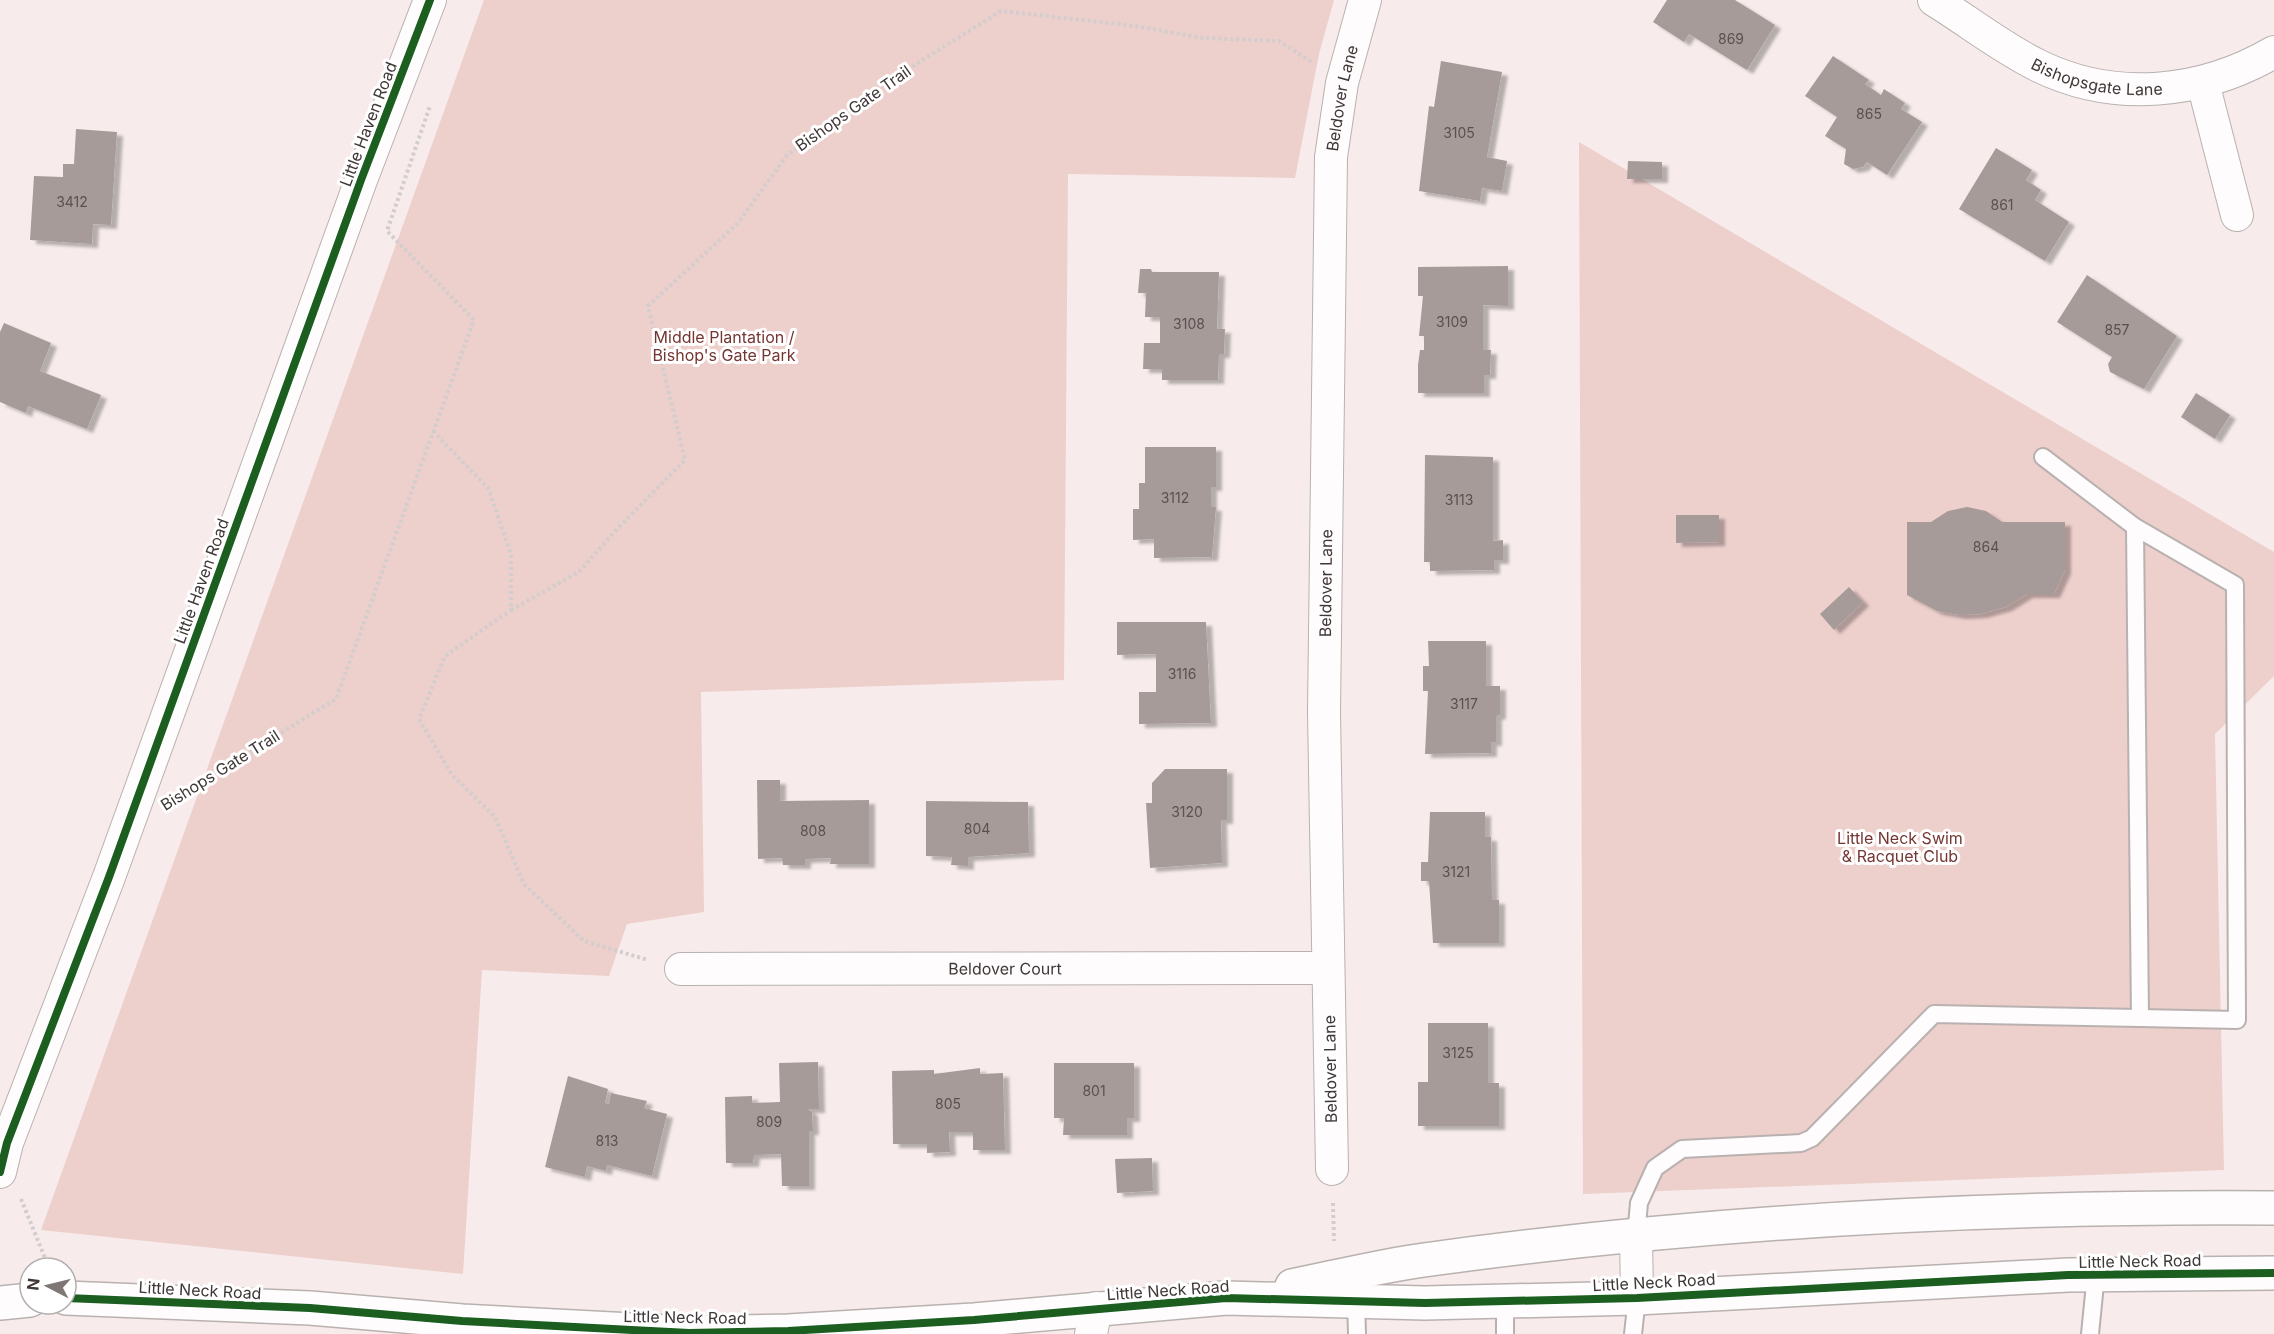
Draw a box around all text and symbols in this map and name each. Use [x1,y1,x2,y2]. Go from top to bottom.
house number: 869 [1718,30,1744,47]
street label: Beldover Lane [1322,43,1362,153]
street label: Bishopsgate Lane [2028,54,2163,99]
street label: Little Haven Road [335,59,401,189]
street label: Bishops Gate Trail [791,61,915,155]
house number: 865 [1856,105,1882,122]
house number: 3105 [1443,124,1475,141]
house number: 3412 [56,193,88,210]
house number: 861 [1990,196,2014,213]
house number: 3109 [1436,313,1468,330]
house number: 3108 [1173,315,1205,332]
house number: 857 [2104,321,2130,338]
park label: Middle Plantation / Bishop's Gate Park [652,327,796,365]
house number: 3112 [1161,489,1189,506]
house number: 3113 [1445,491,1473,508]
street label: Little Haven Road [169,516,233,646]
street label: Beldover Lane [1315,529,1336,637]
house number: 864 [1973,538,1999,555]
house number: 3116 [1168,665,1196,682]
house number: 3117 [1450,695,1478,712]
street label: Bishops Gate Trail [157,725,283,815]
house number: 3120 [1171,803,1203,820]
house number: 804 [964,820,990,837]
house number: 808 [800,822,826,839]
park label: Little Neck Swim & Racquet Club [1837,828,1963,866]
house number: 3121 [1442,863,1470,880]
street label: Beldover Court [948,958,1062,979]
street label: Beldover Lane [1319,1015,1341,1123]
house number: 3125 [1442,1044,1474,1061]
house number: 801 [1082,1082,1106,1099]
house number: 805 [935,1095,961,1112]
house number: 809 [756,1113,782,1130]
house number: 813 [595,1132,619,1149]
street label: Little Neck Road [2078,1250,2202,1272]
north arrow [18,1256,78,1316]
street label: Little Neck Road [1592,1269,1716,1295]
street label: Little Neck Road [1106,1276,1230,1304]
text: N [22,1277,44,1291]
street label: Little Neck Road [138,1277,262,1303]
street label: Little Neck Road [623,1306,747,1328]

